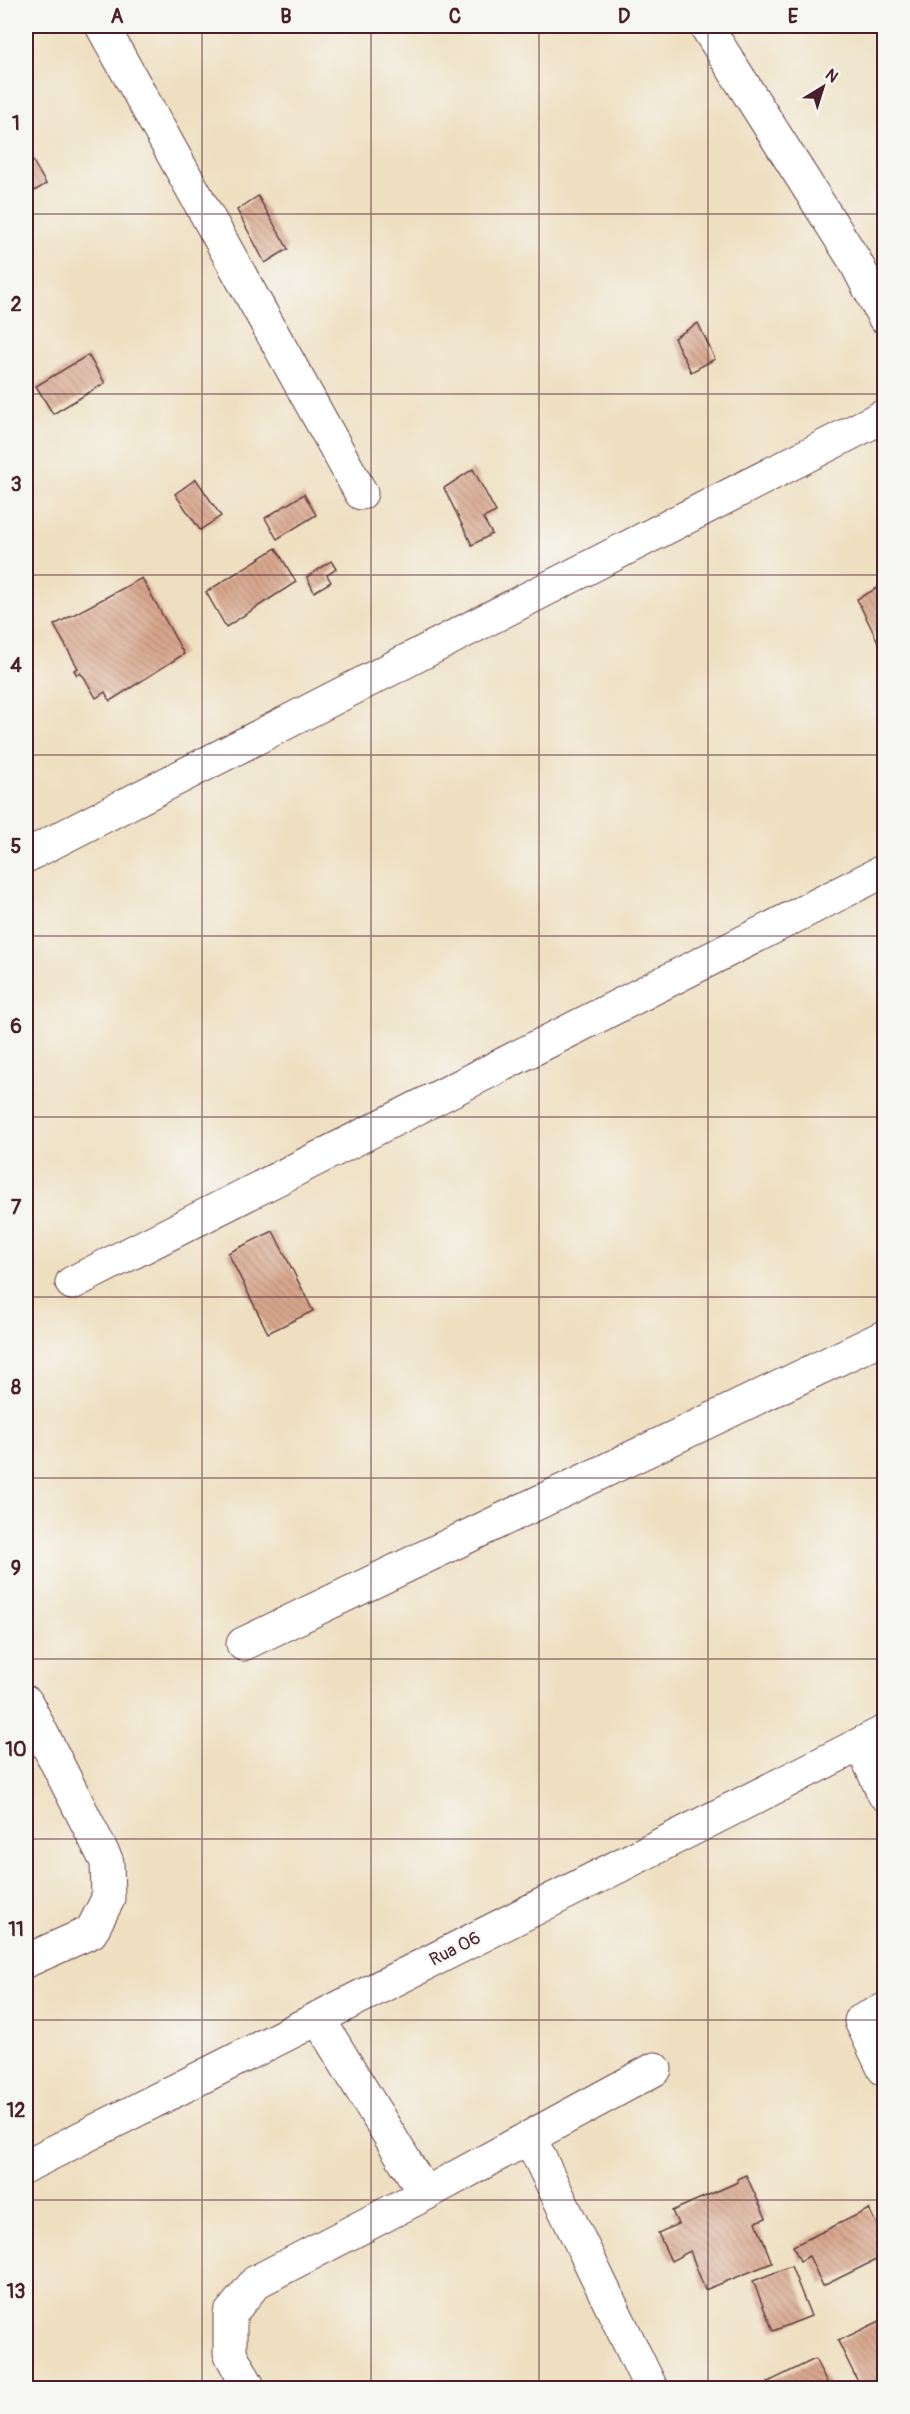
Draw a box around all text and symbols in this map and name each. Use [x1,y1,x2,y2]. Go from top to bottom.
text: A [111,4,124,29]
text: B [280,4,292,29]
text: C [449,4,461,29]
text: D [618,4,631,29]
text: E [788,4,799,29]
north arrow [793,57,853,117]
text: N [821,65,842,87]
text: 1 [12,111,20,136]
text: 2 [10,292,22,317]
text: 3 [10,472,22,497]
text: 4 [10,653,22,678]
text: 5 [11,834,22,859]
text: 6 [10,1014,22,1039]
text: 7 [11,1195,22,1220]
text: 8 [11,1375,21,1400]
text: 9 [11,1556,21,1581]
text: 10 [5,1737,27,1762]
text: 11 [8,1917,24,1942]
street label: Rua 06 [425,1926,485,1972]
text: 12 [7,2098,26,2123]
text: 13 [7,2279,25,2304]

